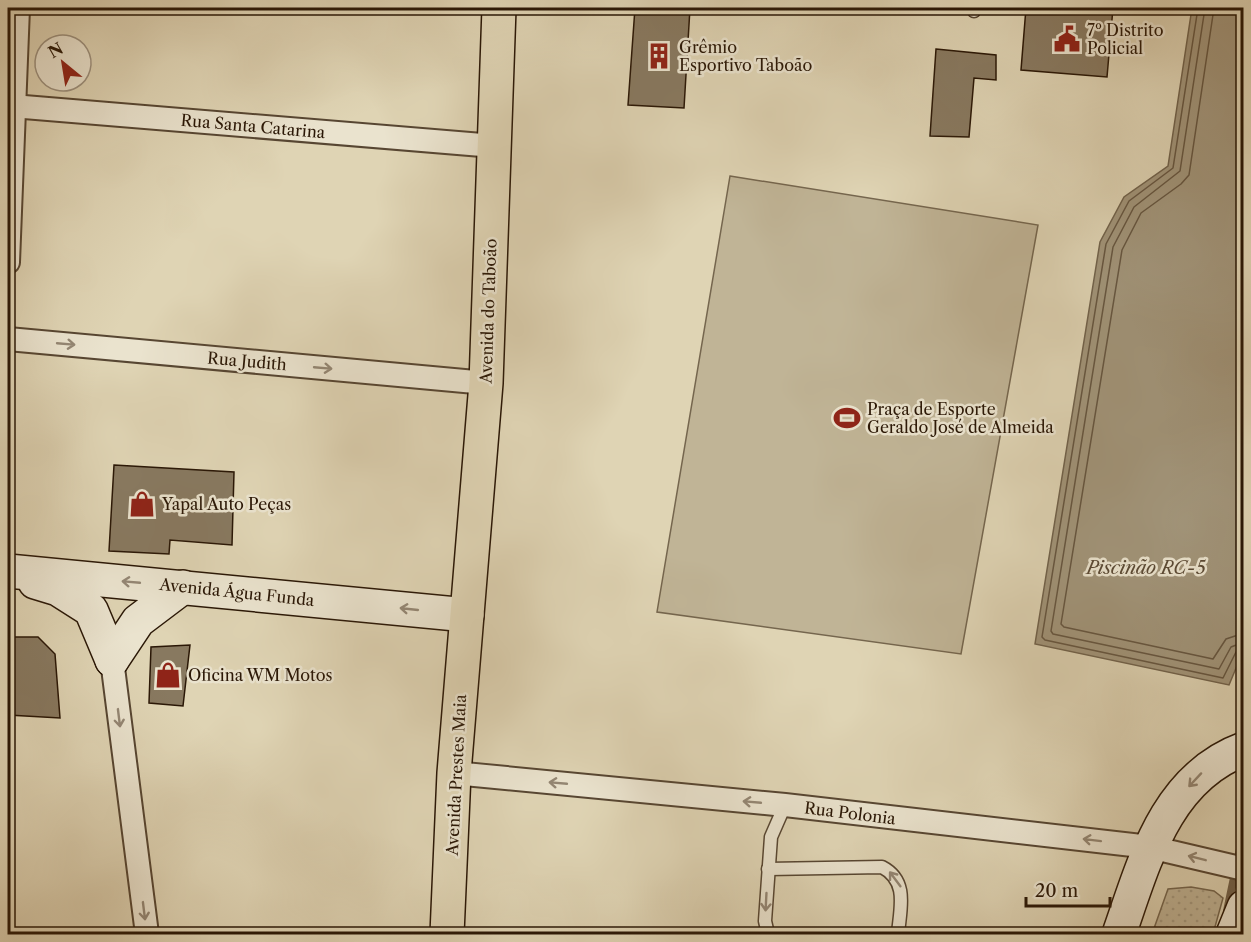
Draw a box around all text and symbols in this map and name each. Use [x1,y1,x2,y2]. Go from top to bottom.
place label: 7º Distrito Policial [1087,20,1164,58]
public building icon: 7º Distrito Policial [1052,24,1082,54]
north arrow [33,33,93,93]
place label: Grêmio Esportivo Taboão [679,37,812,75]
text: N [44,38,67,62]
building icon: Grêmio Esportivo Taboão [644,41,674,71]
street label: Rua Santa Catarina [180,110,327,142]
street label: Avenida do Taboão [475,238,501,385]
one-way arrow [55,339,75,350]
street label: Rua Judith [206,348,288,374]
one-way arrow [312,363,332,374]
place label: Praça de Esporte Geraldo José de Almeida [867,399,1054,437]
sports icon: Praça de Esporte Geraldo José de Almeida [832,403,862,433]
shop icon: Yapal Auto Peças [127,489,157,519]
place label: Yapal Auto Peças [161,494,291,514]
water label: Piscinão RC-5 [1085,557,1207,579]
street label: Avenida Água Funda [158,574,316,610]
one-way arrow [121,576,141,587]
one-way arrow [399,603,419,614]
shop icon: Oficina WM Motos [153,660,183,690]
place label: Oficina WM Motos [188,665,333,685]
street label: Avenida Prestes Maia [442,693,470,857]
one-way arrow [114,707,125,727]
one-way arrow [1188,772,1202,787]
one-way arrow [549,777,569,788]
one-way arrow [743,796,763,807]
street label: Rua Polonia [803,797,897,829]
one-way arrow [1083,834,1103,845]
one-way arrow [1188,852,1207,864]
scale bar [1026,870,1110,908]
one-way arrow [889,871,901,887]
text: 20 m [1035,880,1079,902]
one-way arrow [760,892,771,912]
one-way arrow [139,901,150,920]

